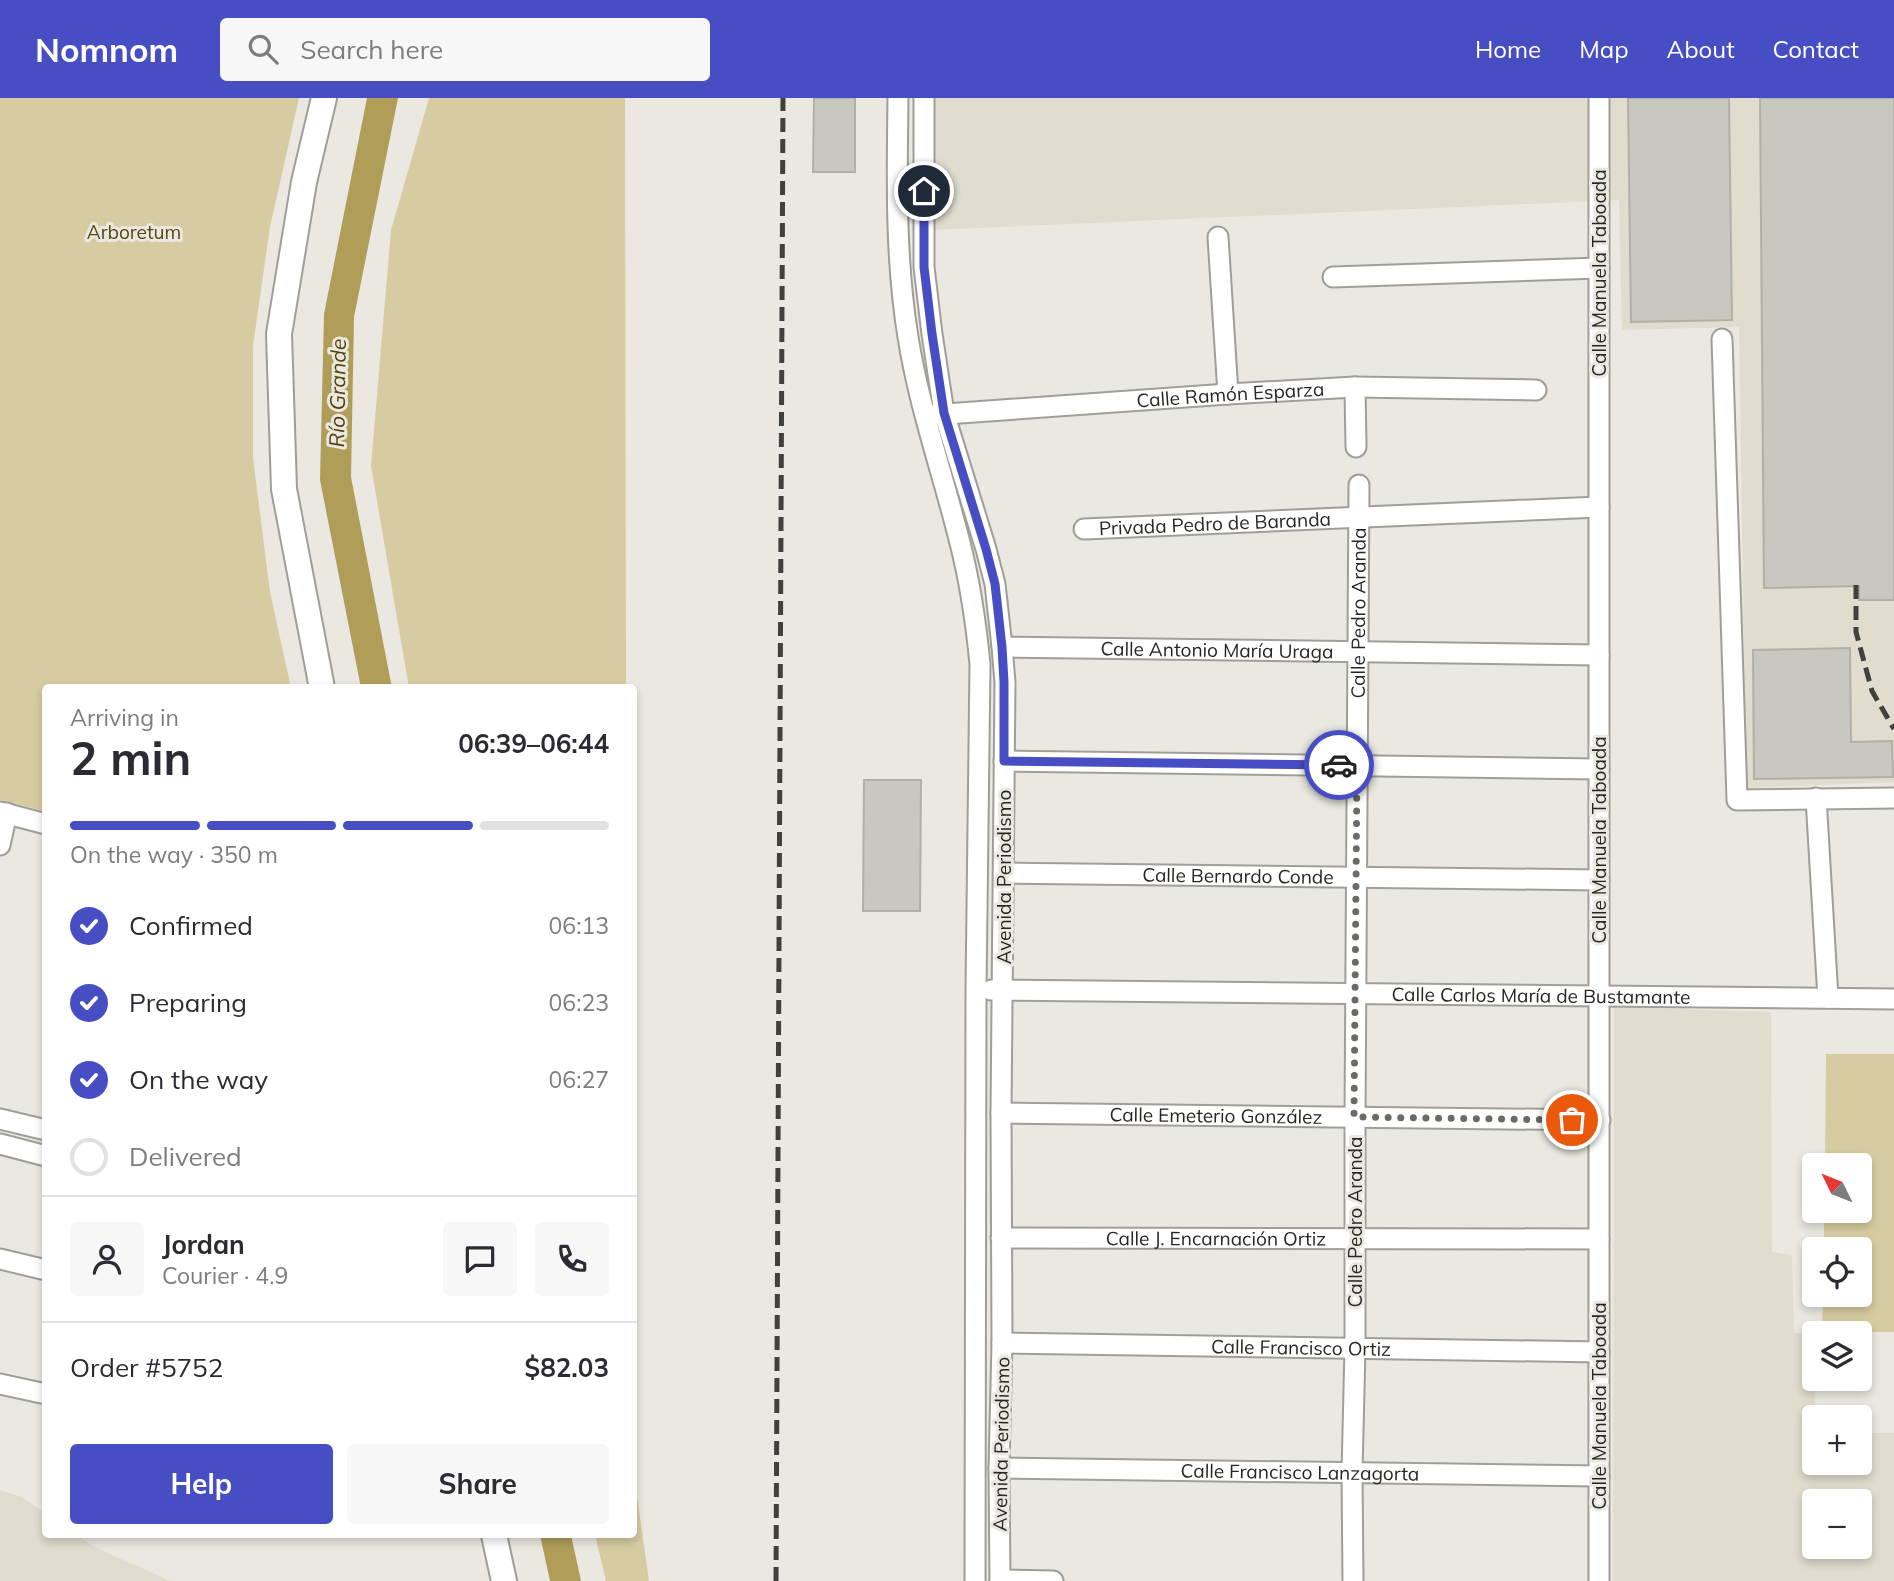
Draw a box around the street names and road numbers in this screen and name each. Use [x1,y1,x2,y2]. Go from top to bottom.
street label: Calle Manuela Taboada [1587,169,1611,377]
street label: Calle Ramón Esparza [1136,377,1325,412]
street label: Privada Pedro de Baranda [1098,506,1331,540]
street label: Calle Pedro Aranda [1346,528,1371,699]
street label: Calle Antonio María Uraga [1100,636,1334,663]
street label: Calle Manuela Taboada [1587,736,1611,944]
street label: Avenida Periodismo [992,790,1016,964]
street label: Calle Bernardo Conde [1142,863,1334,889]
street label: Calle Carlos María de Bustamante [1391,982,1691,1009]
street label: Calle Emeterio González [1109,1102,1323,1129]
street label: Calle Pedro Aranda [1343,1137,1367,1307]
street label: Calle J. Encarnación Ortiz [1106,1226,1326,1251]
street label: Calle Manuela Taboada [1587,1302,1611,1510]
street label: Calle Francisco Ortiz [1211,1334,1391,1361]
street label: Avenida Periodismo [987,1357,1015,1531]
street label: Calle Francisco Lanzagorta [1181,1458,1419,1486]

